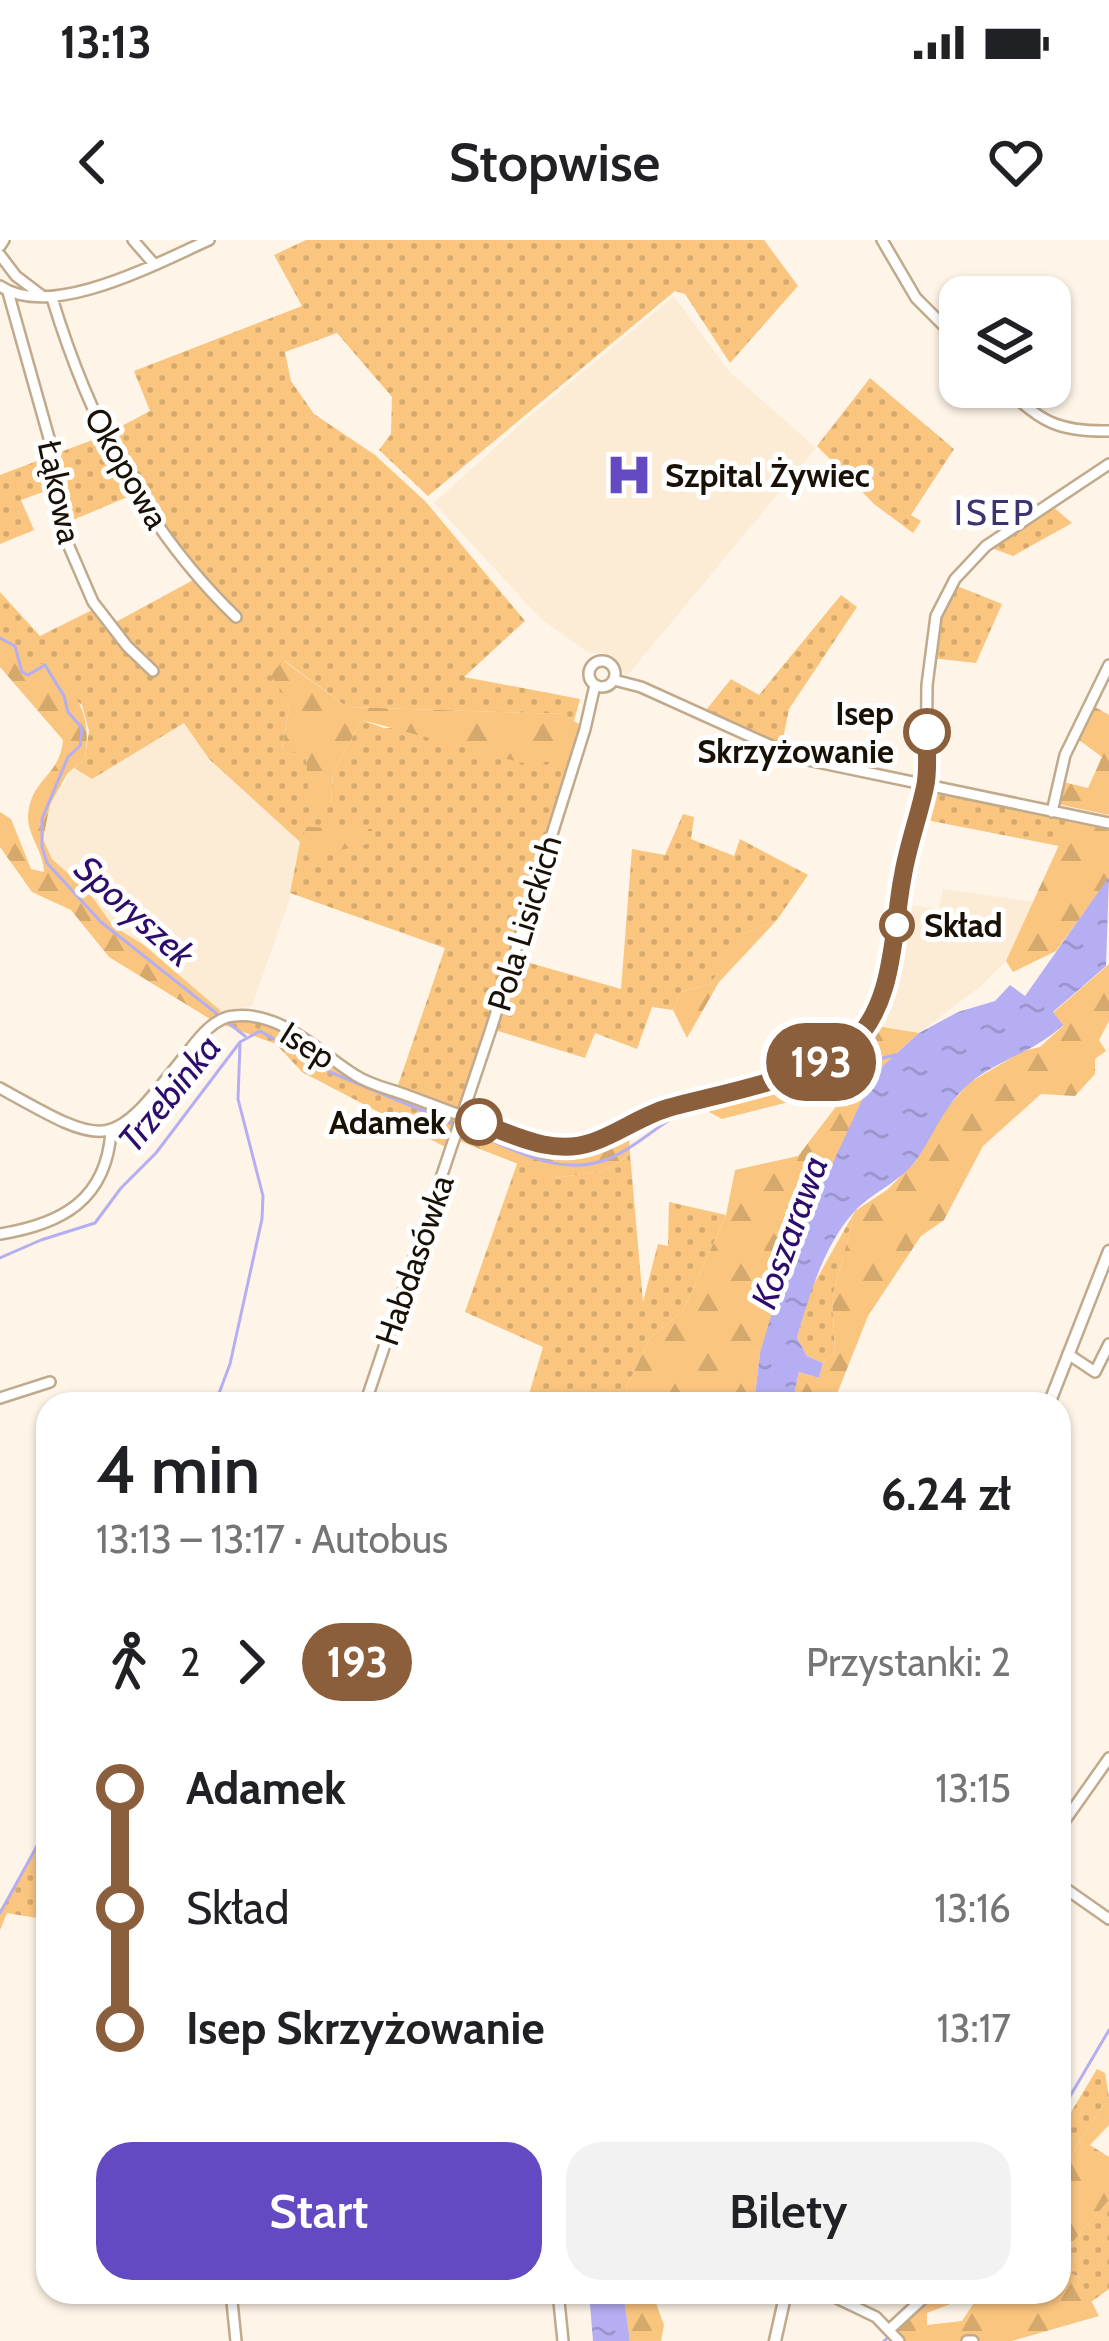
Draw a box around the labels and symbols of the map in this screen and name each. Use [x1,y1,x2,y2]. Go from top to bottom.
street label: Okopowa [76,400,178,536]
street label: Łąkowa [30,437,90,547]
hospital icon: Szpital Żywiec [604,450,654,500]
place label: Szpital Żywiec [665,455,870,495]
district label: ISEP [954,490,1036,534]
place label: Isep Skrzyżowanie [697,693,894,771]
marker: Isep Skrzyżowanie [905,710,949,754]
street label: Pola Lisickich [478,830,570,1016]
water label: Sporyszek [66,846,205,977]
place label: Skład [924,905,1003,945]
marker: Skład [881,909,913,941]
street label: Isep [273,1013,343,1077]
line badge: 193 [752,1023,890,1101]
water label: Trzebinka [108,1025,230,1161]
marker: Adamek [457,1100,501,1144]
place label: Adamek [329,1102,446,1142]
water label: Koszarawa [741,1150,837,1314]
street label: Habdasówka [366,1170,462,1350]

